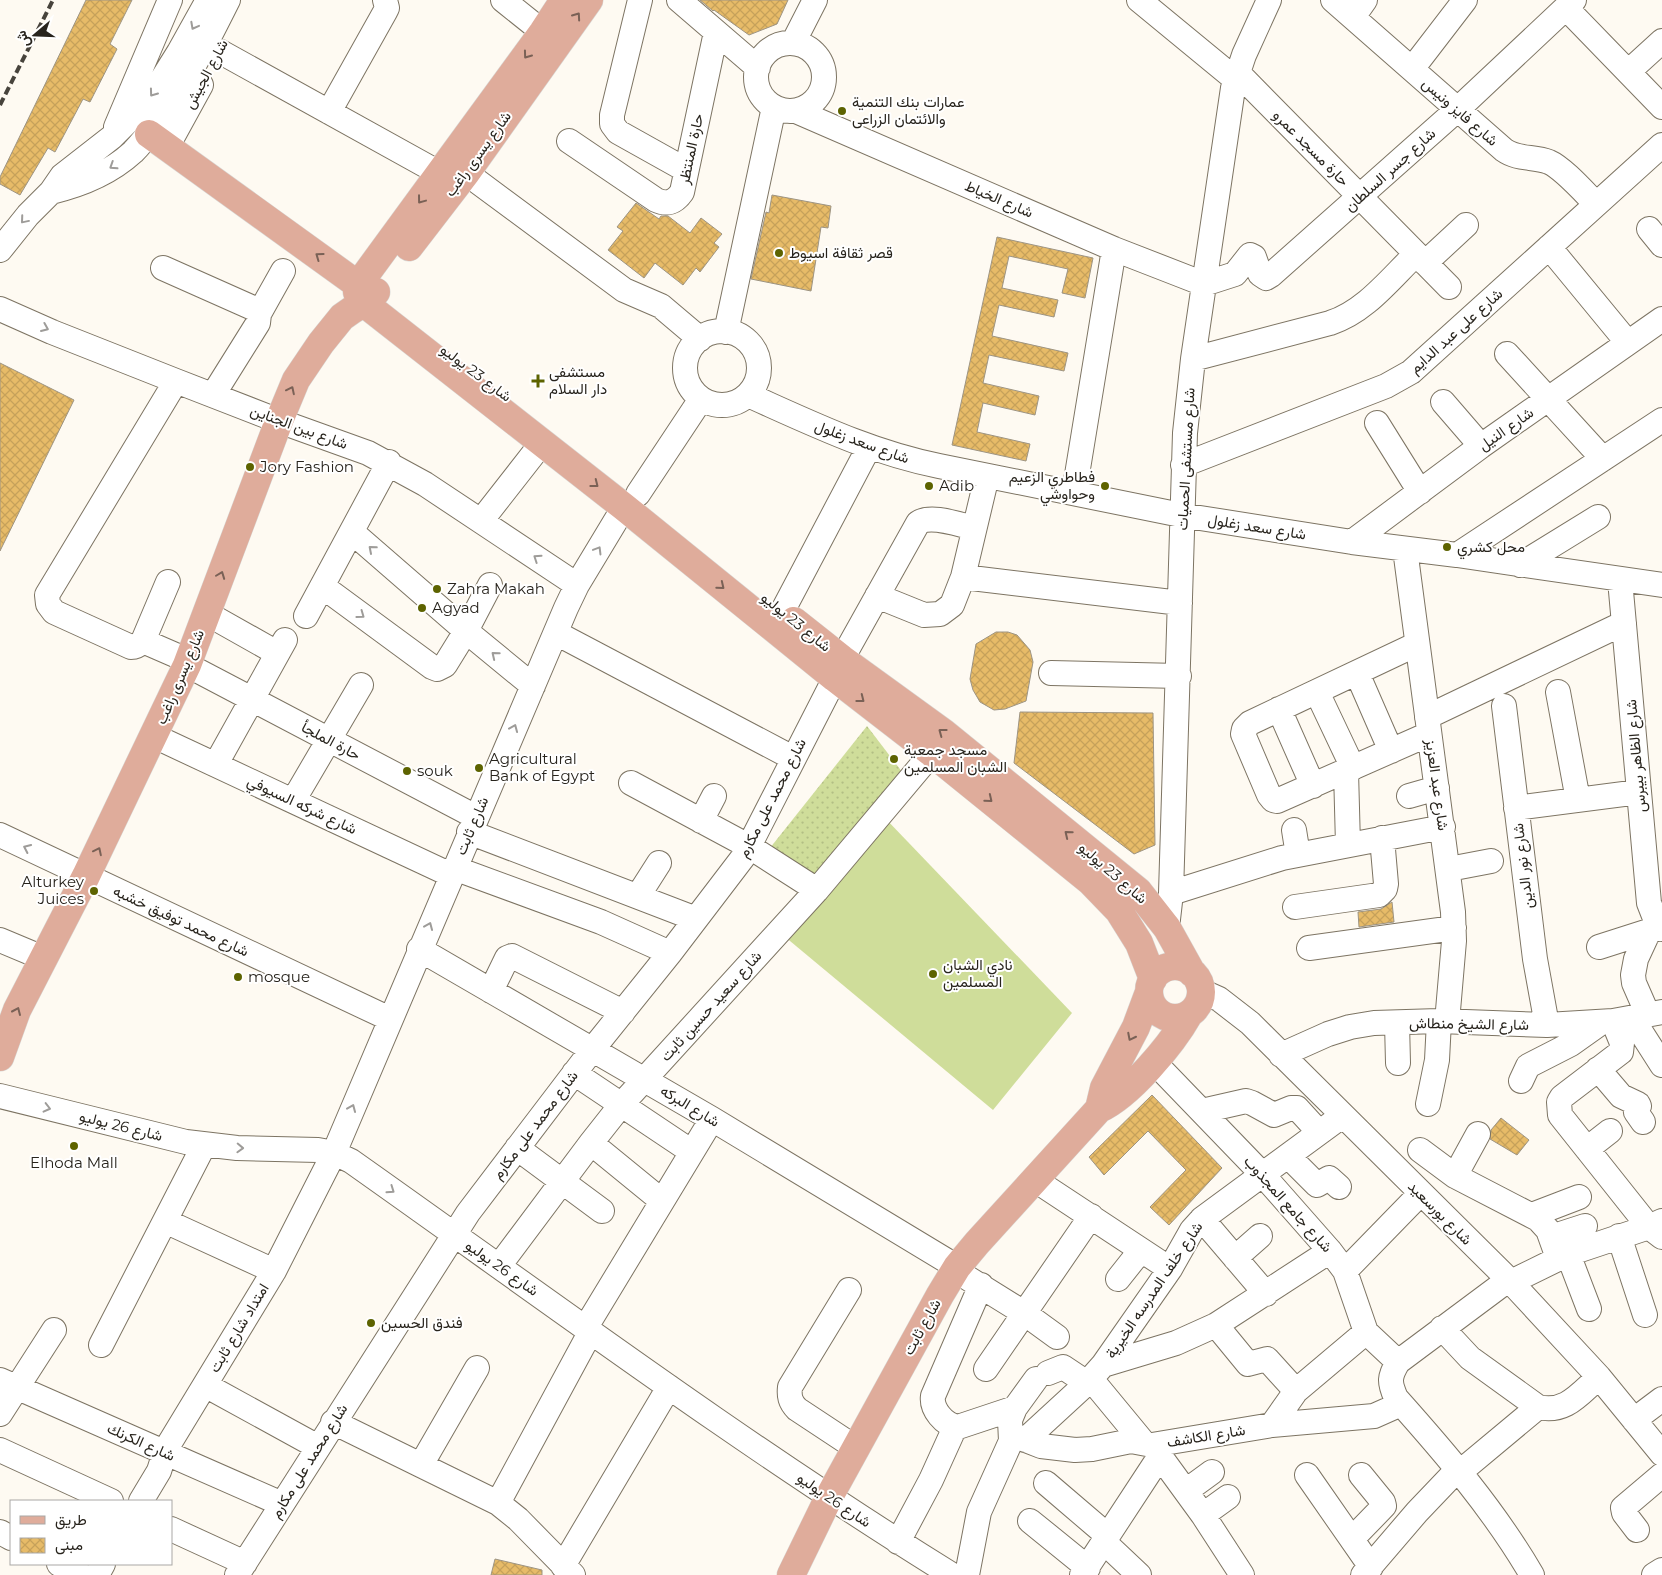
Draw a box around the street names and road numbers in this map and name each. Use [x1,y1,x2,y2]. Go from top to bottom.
street label: شارع الجيش [179,36,234,113]
street label: شارع فايز ونيس [1417,73,1502,151]
street label: حارة مسجد عمرو [1269,105,1354,190]
street label: شارع يسرى راغب [440,107,517,201]
street label: حارة المنتظر [674,112,707,187]
street label: شارع جسر السلطان [1340,124,1441,217]
street label: شارع الخياط [961,176,1036,223]
street label: شارع على عبد الدايم [1405,284,1508,379]
street label: شارع 23 يوليو [436,340,516,407]
street label: شارع مستشفى الحميات [1172,387,1201,531]
street label: شارع بين الجناين [247,400,351,455]
street label: شارع النيل [1474,403,1538,456]
street label: شارع سعد زغلول [812,416,912,469]
street label: شارع سعد زغلول [1206,509,1308,546]
street label: شارع 23 يوليو [756,588,835,657]
street label: شارع يسرى راغب [151,626,210,728]
street label: شارع الظاهر بيبرس [1621,698,1652,813]
street label: حارة الملجأ [298,717,364,764]
street label: شارع محمد على مكارم [733,735,812,862]
street label: شارع عبد العزيز [1420,737,1453,832]
street label: شارع شركه السيوفي [243,771,360,842]
street label: شارع ثابت [451,794,494,859]
street label: شارع نور الدين [1508,822,1539,910]
street label: شارع 23 يوليو [1074,838,1152,909]
street label: شارع محمد توفيق خشبه [109,881,252,962]
street label: شارع سعيد حسين ثابت [656,946,767,1066]
street label: شارع الشيخ منطاش [1409,1013,1529,1036]
street label: شارع محمد على مكارم [487,1066,583,1184]
street label: شارع البركه [656,1080,724,1132]
street label: شارع 26 يوليو [77,1106,165,1147]
street label: شارع جامع المجذوب [1239,1151,1337,1257]
street label: شارع بورسعيد [1403,1177,1477,1250]
street label: شارع خلف المدرسه الخيرية [1101,1218,1208,1363]
street label: شارع 26 يوليو [461,1235,543,1302]
street label: امتداد شارع ثابت [204,1280,274,1377]
street label: شارع ثابت [898,1295,947,1359]
street label: شارع محمد على مكارم [266,1400,353,1523]
street label: شارع الكرنك [104,1418,178,1467]
street label: شارع الكاشف [1165,1420,1247,1453]
street label: شارع 26 يوليو [793,1468,875,1533]

